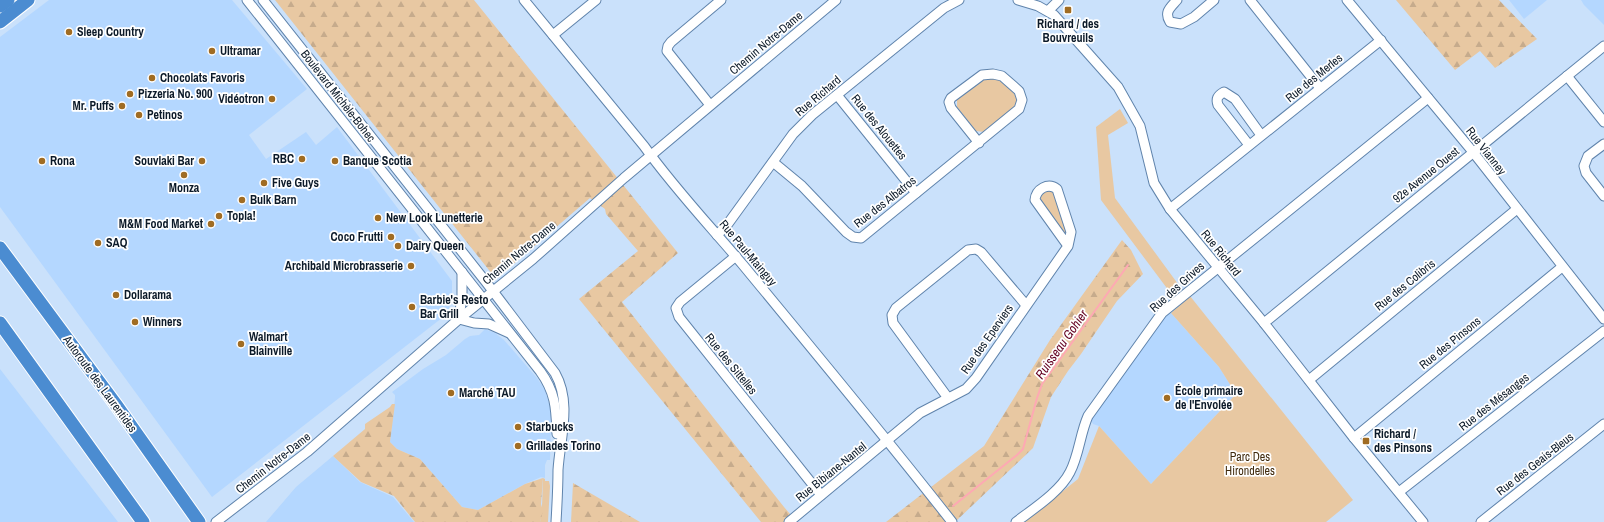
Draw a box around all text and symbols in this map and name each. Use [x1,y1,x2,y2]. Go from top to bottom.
marker: Richard / des Bouvreuils [1063,5,1073,15]
street label: Chemin Notre-Dame [726,8,806,78]
place label: Richard / des Bouvreuils [1037,16,1099,46]
place label: Sleep Country [77,24,144,40]
marker: Sleep Country [64,27,74,37]
place label: Ultramar [220,43,261,59]
marker: Ultramar [207,46,217,56]
street label: Boulevard Michèle-Bohec [297,47,379,145]
street label: Rue des Merles [1282,50,1346,106]
place label: Chocolats Favoris [160,70,245,86]
street label: Rue Richard [792,72,844,120]
marker: Chocolats Favoris [147,73,157,83]
place label: Pizzeria No. 900 [138,86,213,102]
marker: Pizzeria No. 900 [125,89,135,99]
place label: Vidéotron [218,91,264,107]
street label: Rue des Alouettes [848,91,910,163]
marker: Vidéotron [267,94,277,104]
place label: Mr. Puffs [72,98,115,114]
marker: Mr. Puffs [117,101,127,111]
place label: Petinos [147,107,183,123]
marker: Petinos [134,110,144,120]
street label: Rue Vianney [1462,124,1510,178]
street label: 92e Avenue Ouest [1390,143,1463,207]
place label: RBC [273,151,294,167]
place label: Rona [50,153,75,169]
place label: Souvlaki Bar [134,153,194,169]
place label: Banque Scotia [343,153,412,169]
marker: RBC [297,154,307,164]
marker: Rona [37,156,47,166]
marker: Souvlaki Bar [197,156,207,166]
marker: Banque Scotia [330,156,340,166]
marker: Monza [179,170,189,180]
street label: Rue des Albatros [851,173,920,231]
place label: Five Guys [272,175,320,191]
marker: Five Guys [259,178,269,188]
place label: Monza [169,180,200,196]
place label: Bulk Barn [250,192,296,208]
marker: Bulk Barn [237,195,247,205]
place label: Topla! [227,208,256,224]
place label: New Look Lunetterie [386,210,483,226]
marker: Topla! [214,211,224,221]
marker: New Look Lunetterie [373,213,383,223]
place label: M&M Food Market [119,216,204,232]
street label: Rue Paul-Mainguy [716,217,780,289]
street label: Chemin Notre-Dame [479,218,559,288]
marker: M&M Food Market [206,219,216,229]
street label: Rue Richard [1197,226,1245,280]
place label: Coco Frutti [331,229,383,245]
marker: Coco Frutti [386,232,396,242]
place label: SAQ [106,235,128,251]
marker: SAQ [93,238,103,248]
place label: Dairy Queen [406,238,464,254]
marker: Dairy Queen [393,241,403,251]
street label: Rue des Colibris [1371,256,1439,314]
place label: Archibald Microbrasserie [285,258,404,274]
street label: Rue des Grives [1146,258,1208,316]
marker: Archibald Microbrasserie [406,261,416,271]
place label: Dollarama [124,287,172,303]
marker: Dollarama [111,290,121,300]
place label: Barbie's Resto Bar Grill [420,292,489,322]
street label: Rue des Eperviers [957,301,1017,377]
marker: Barbie's Resto Bar Grill [407,302,417,312]
water label: Ruisseau Gohier [1031,306,1092,382]
street label: Rue des Pinsons [1416,313,1484,373]
place label: Winners [143,314,182,330]
marker: Winners [130,317,140,327]
place label: Walmart Blainville [249,329,293,359]
street label: Rue des Sittelles [701,330,761,398]
street label: Autoroute des Laurentides [59,332,141,436]
marker: Walmart Blainville [236,339,246,349]
street label: Rue des Mésanges [1456,370,1532,434]
place label: École primaire de l'Envolée [1175,383,1243,413]
place label: Marché TAU [459,385,516,401]
marker: Marché TAU [446,388,456,398]
marker: École primaire de l'Envolée [1162,393,1172,403]
place label: Starbucks [526,419,574,435]
marker: Starbucks [513,422,523,432]
place label: Richard / des Pinsons [1374,426,1433,456]
street label: Chemin Notre-Dame [232,429,314,497]
street label: Rue des Geais-Bleus [1493,429,1577,499]
marker: Richard / des Pinsons [1361,436,1371,446]
place label: Grillades Torino [526,438,601,454]
street label: Rue Bibiane-Nantel [792,439,870,505]
marker: Grillades Torino [513,441,523,451]
park label: Parc Des Hirondelles [1225,449,1275,479]

